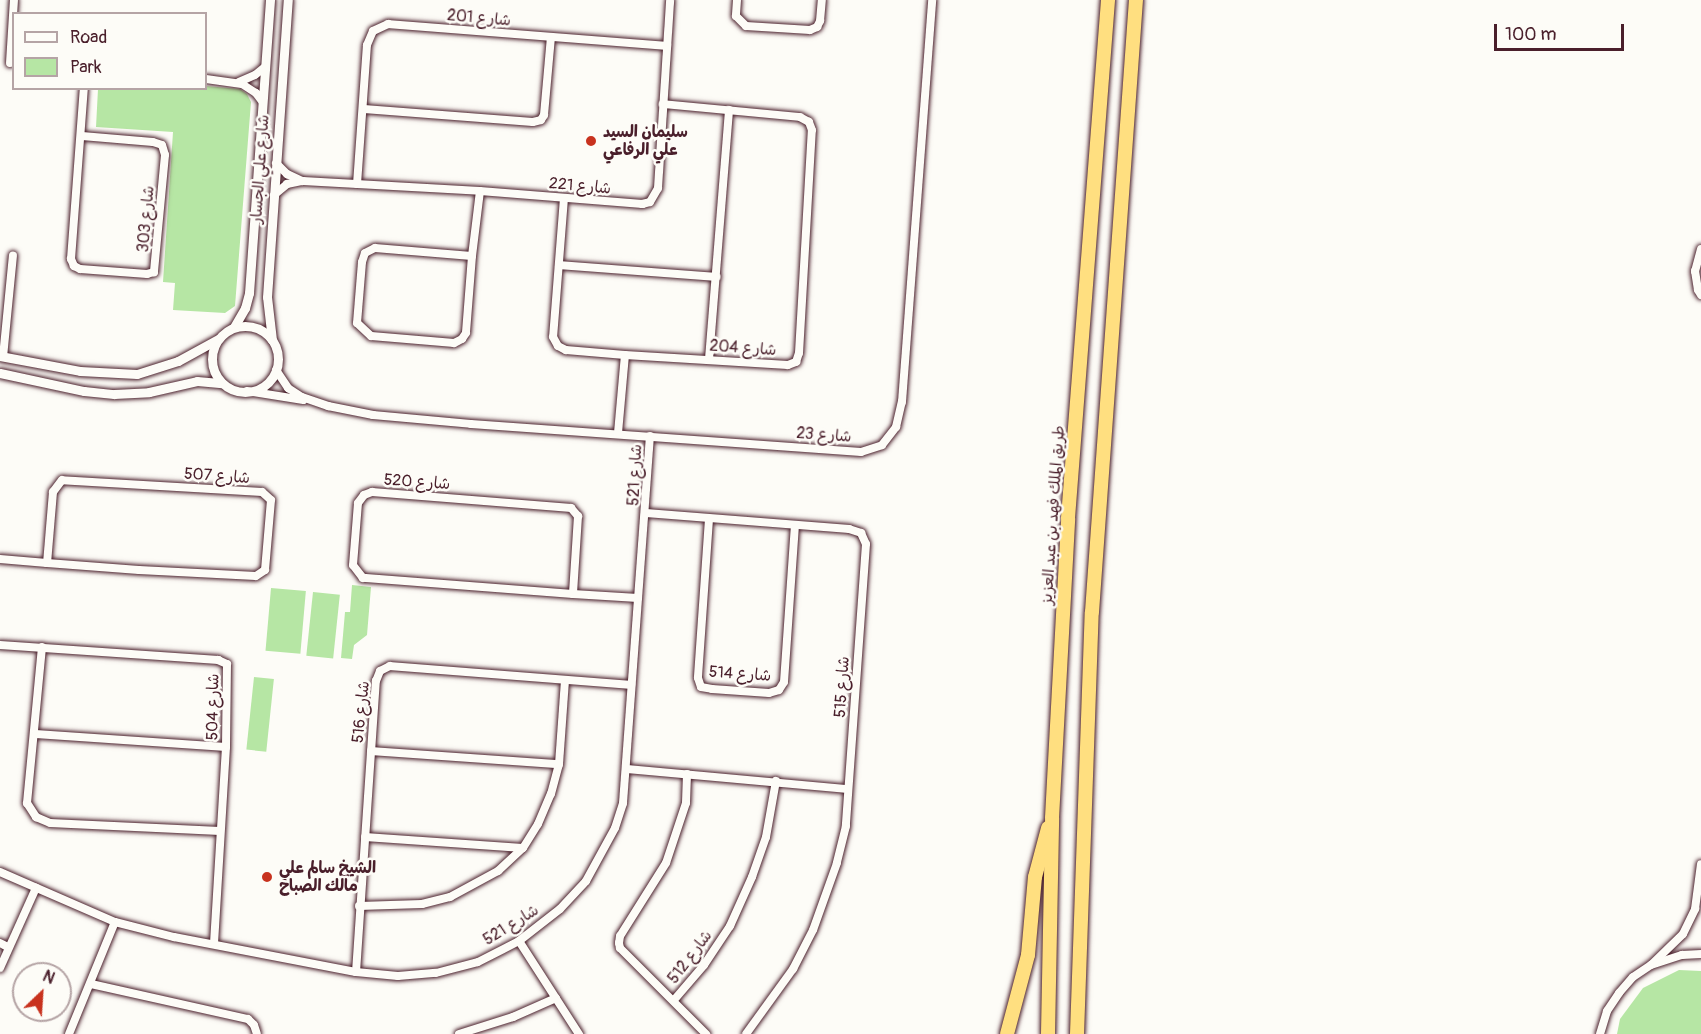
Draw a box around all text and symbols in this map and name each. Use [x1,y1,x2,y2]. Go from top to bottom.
street label: شارع 201 [446,6,512,30]
legend [12,12,207,90]
scale bar [1497,12,1628,50]
text: 100 m [1505,23,1557,46]
text: Road [70,26,107,49]
text: Park [70,56,102,79]
street label: شارع علي الجسار [247,114,273,224]
place label: سليمان السيد علي الرفاعي [603,122,688,160]
marker: سليمان السيد علي الرفاعي [584,134,598,148]
street label: شارع 221 [548,174,612,198]
street label: شارع 303 [134,185,158,253]
street label: شارع 204 [709,336,777,360]
street label: شارع 23 [796,423,852,447]
street label: طريق الملك فهد بن عبد العزيز [1037,425,1069,605]
street label: شارع 521 [624,444,646,506]
street label: شارع 507 [183,464,251,488]
street label: شارع 520 [383,470,451,494]
street label: شارع 515 [830,656,854,718]
street label: شارع 514 [708,662,772,686]
street label: شارع 504 [203,673,223,741]
street label: شارع 516 [348,680,374,744]
place label: الشيخ سالم علي مالك الصباح [279,858,376,896]
marker: الشيخ سالم علي مالك الصباح [260,870,274,884]
street label: شارع 521 [480,900,542,950]
street label: شارع 512 [664,926,716,988]
north arrow [12,962,72,1022]
text: N [40,966,58,989]

